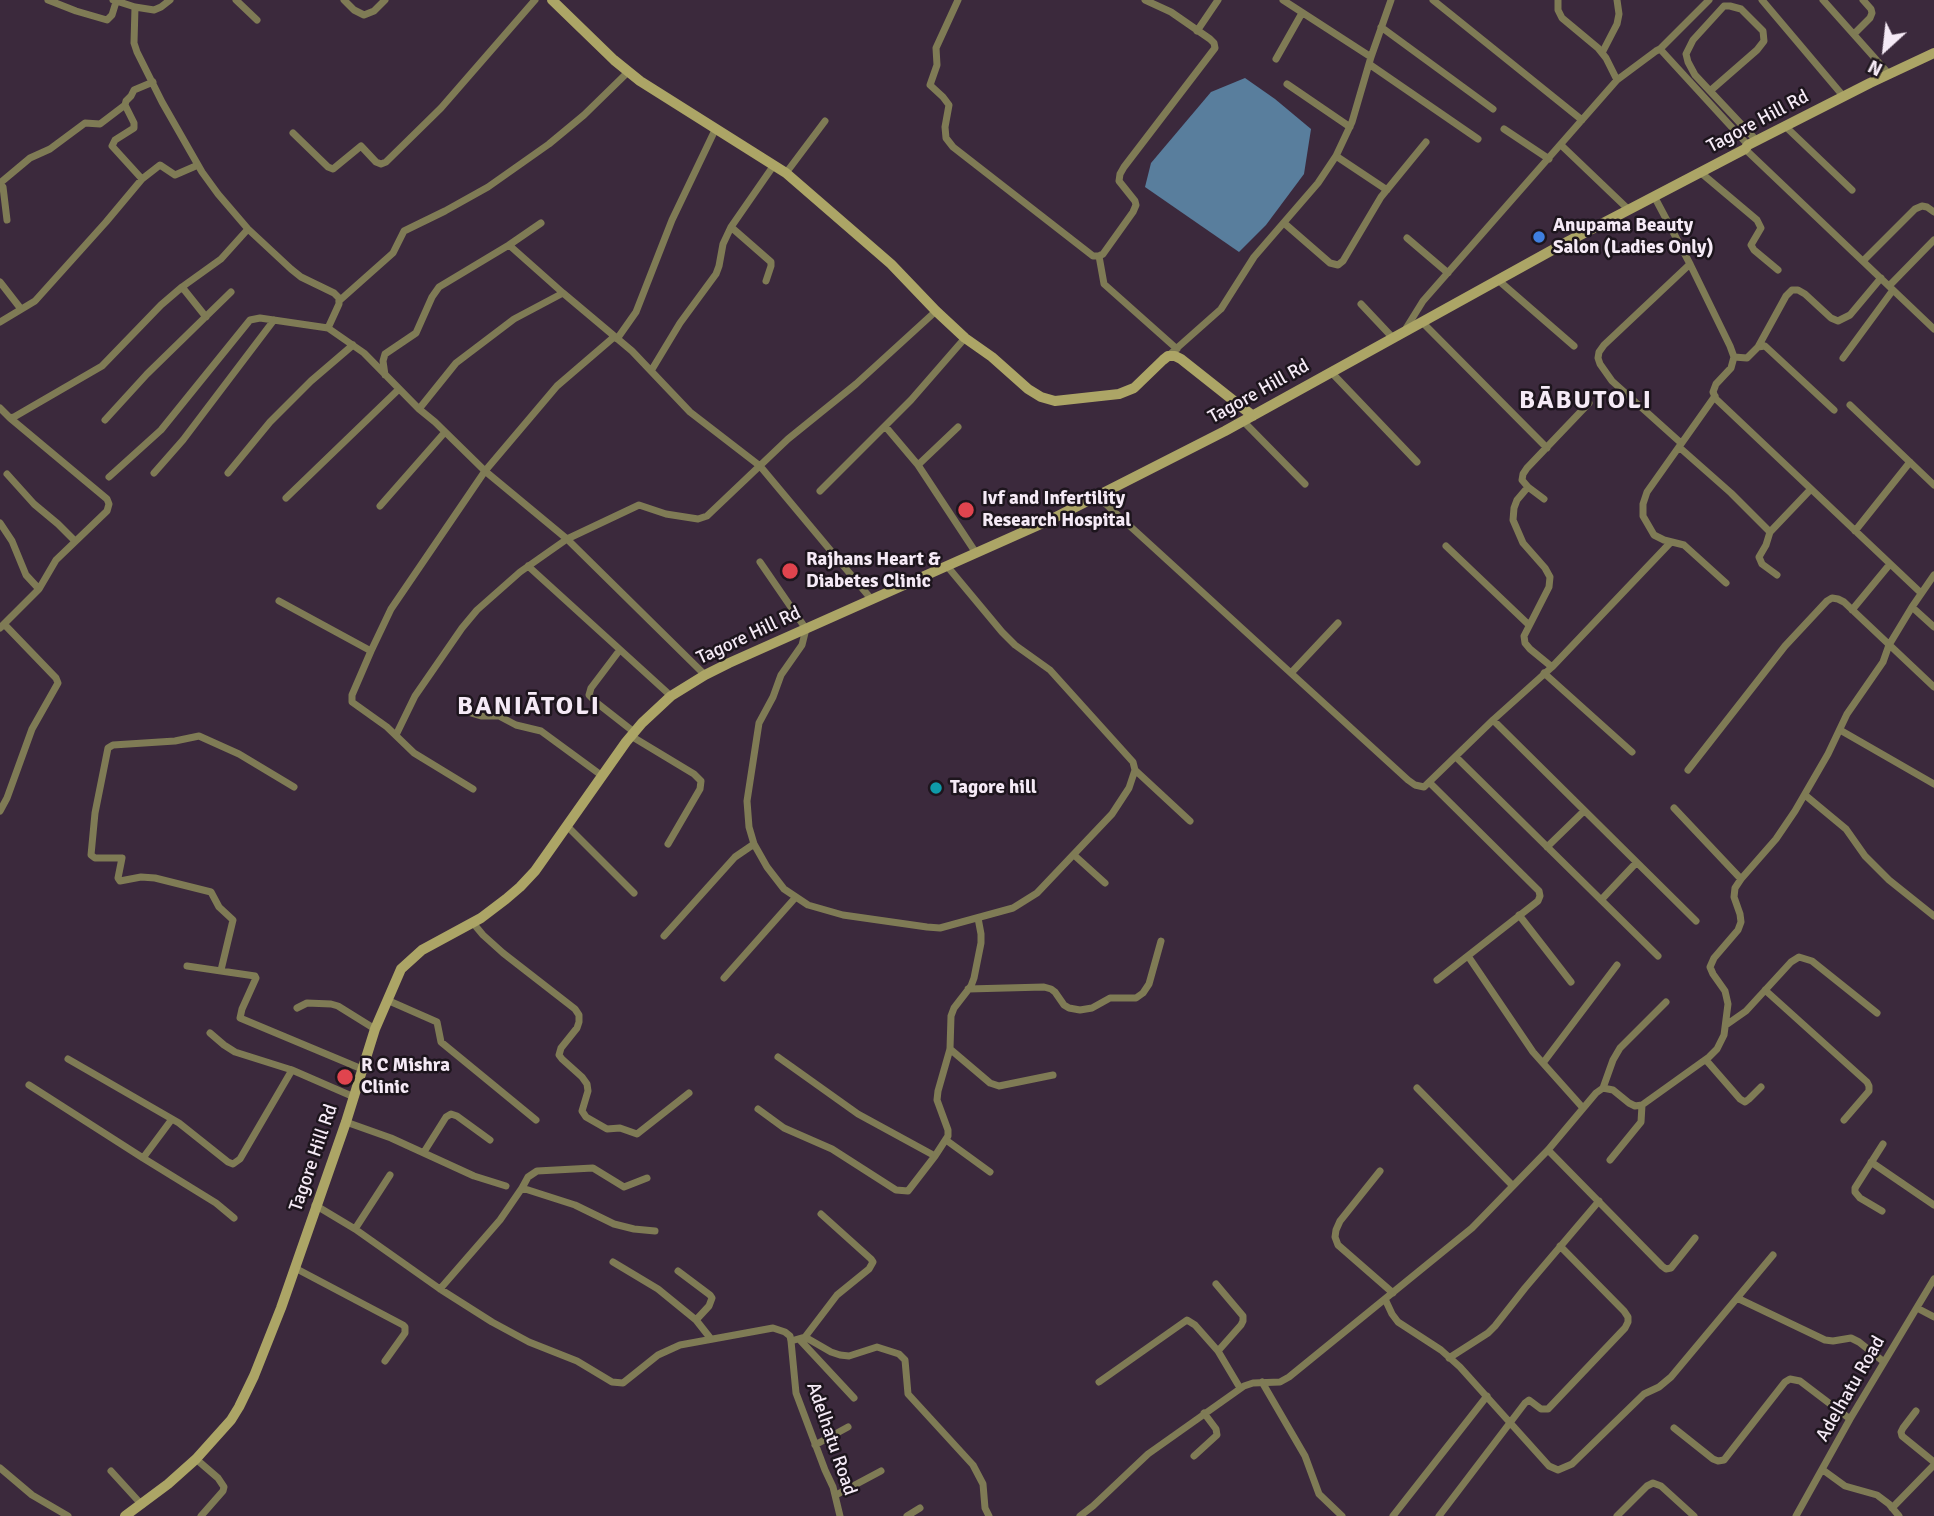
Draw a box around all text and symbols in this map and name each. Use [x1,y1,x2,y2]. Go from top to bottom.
north arrow [1850,14,1920,84]
text: N [1864,54,1887,81]
street label: Tagore Hill Rd [1703,86,1813,158]
place label: Anupama Beauty Salon (Ladies Only) [1553,215,1714,259]
marker: Anupama Beauty Salon (Ladies Only) [1531,229,1547,245]
street label: Tagore Hill Rd [1204,355,1314,429]
district label: BĀBUTOLI [1520,385,1652,417]
place label: Ivf and Infertility Research Hospital [982,488,1131,532]
marker: Ivf and Infertility Research Hospital [956,500,976,520]
place label: Rajhans Heart & Diabetes Clinic [806,549,940,593]
marker: Rajhans Heart & Diabetes Clinic [780,561,800,581]
street label: Tagore Hill Rd [693,602,805,670]
district label: BANIĀTOLI [458,691,600,723]
place label: Tagore hill [950,777,1037,799]
marker: Tagore hill [928,780,944,796]
place label: R C Mishra Clinic [361,1055,450,1099]
marker: R C Mishra Clinic [335,1067,355,1087]
street label: Tagore Hill Rd [285,1101,343,1215]
street label: Adelhatu Road [1812,1332,1890,1446]
street label: Adelhatu Road [801,1379,861,1499]

